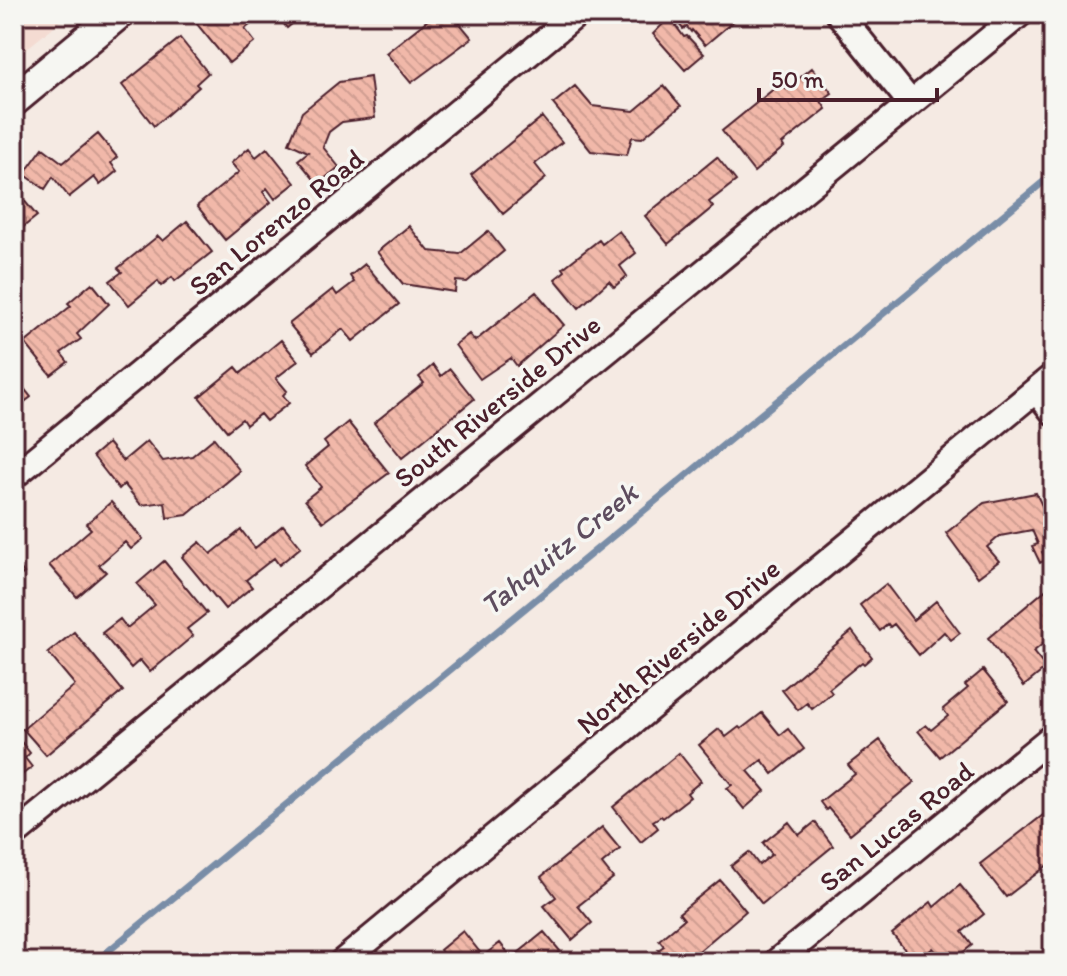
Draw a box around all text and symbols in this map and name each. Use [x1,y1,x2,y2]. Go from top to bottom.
scale bar [759,52,937,102]
text: 50 m [771,65,824,94]
street label: San Lorenzo Road [182,141,370,303]
street label: South Riverside Drive [387,307,607,495]
water label: Tahquitz Creek [473,473,646,623]
street label: North Riverside Drive [569,551,787,741]
street label: San Lucas Road [812,753,981,899]

